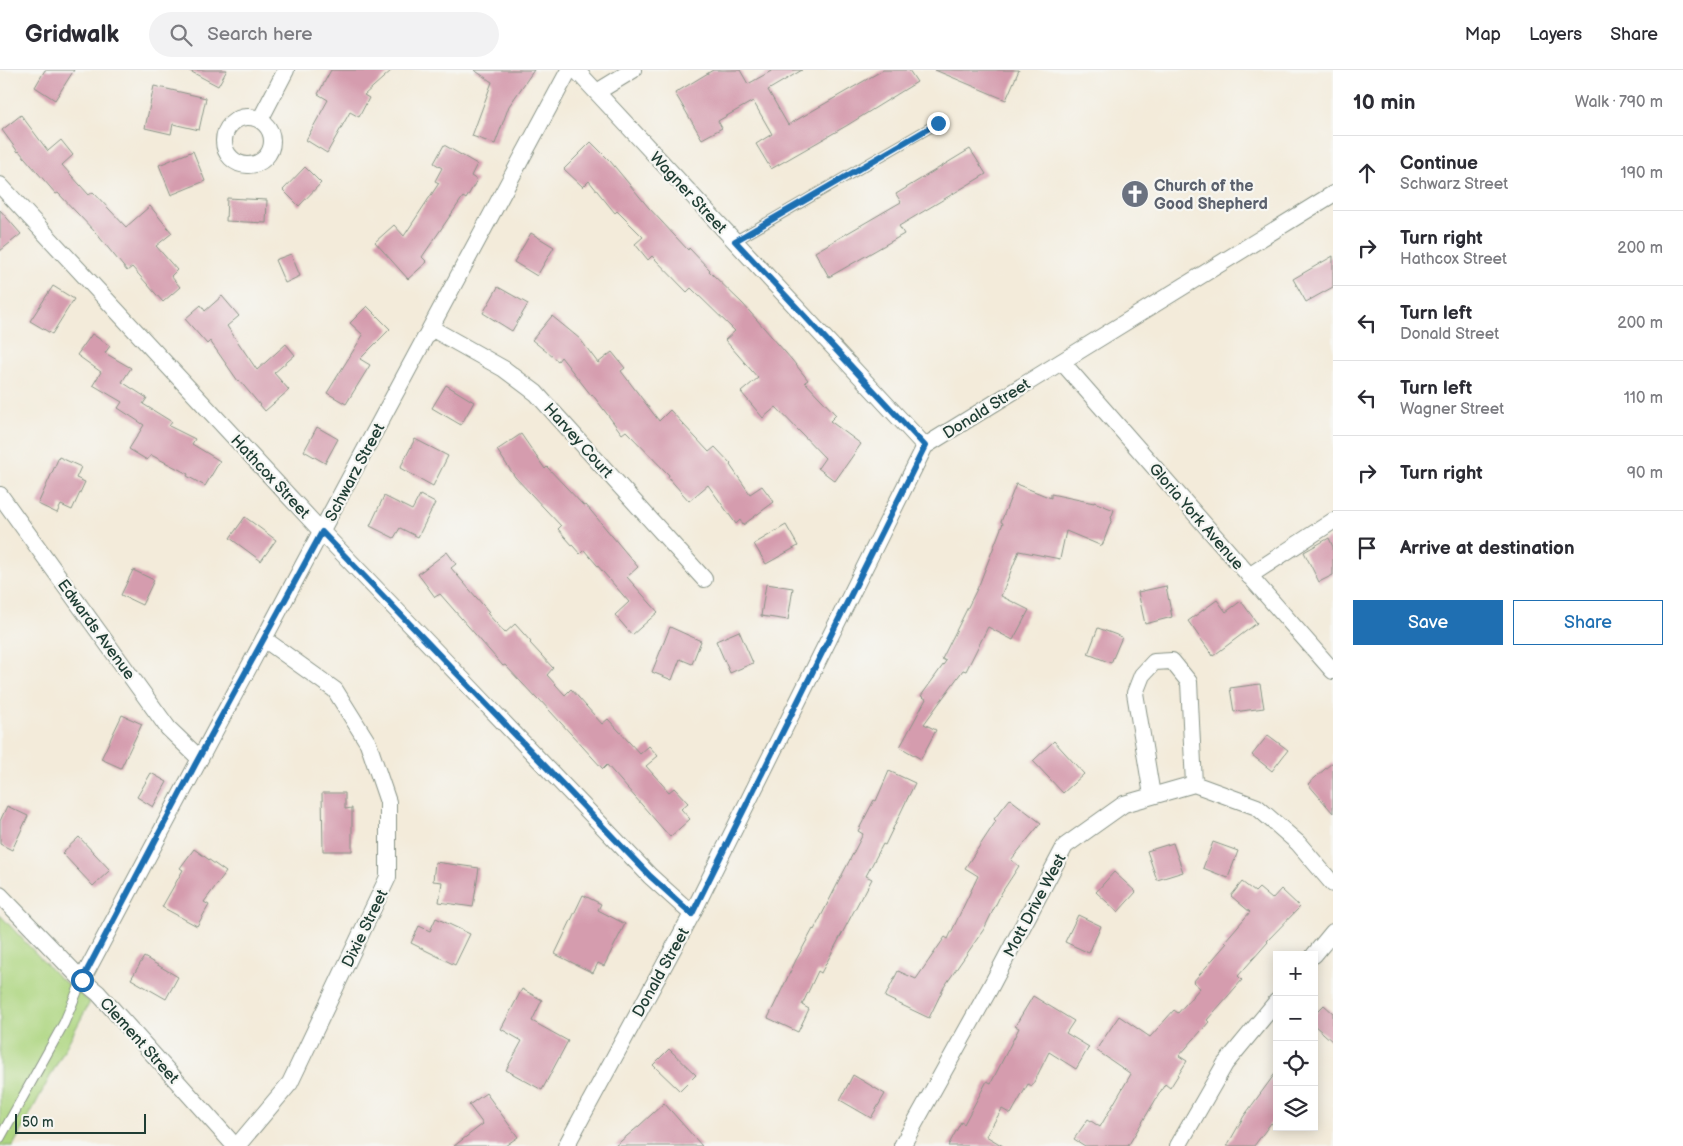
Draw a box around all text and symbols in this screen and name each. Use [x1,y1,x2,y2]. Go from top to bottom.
search box [149,12,499,57]
text: Gridwalk [25,20,119,49]
icon: search [167,21,195,49]
text: Search here [207,23,312,46]
text: Map [1465,24,1501,45]
text: Layers [1529,24,1582,45]
text: Share [1610,24,1658,45]
text: 10 min [1353,90,1415,115]
text: Walk · 790 m [1575,93,1663,112]
route end [927,112,950,135]
street label: Wagner Street [645,148,730,238]
text: Continue [1400,152,1478,175]
icon: ahead [1353,159,1381,187]
text: 190 m [1621,164,1663,183]
text: Schwarz Street [1400,175,1508,194]
place label: Church of the Good Shepherd [1154,177,1268,214]
church icon: Church of the Good Shepherd [1120,179,1150,209]
text: Turn right [1400,227,1483,250]
icon: right [1353,234,1381,262]
text: 200 m [1617,239,1663,258]
text: Hathcox Street [1400,250,1507,269]
text: Turn left [1400,302,1472,325]
icon: left [1353,309,1381,337]
text: 200 m [1617,314,1663,333]
text: Donald Street [1400,325,1499,344]
street label: Donald Street [940,375,1034,444]
text: Turn left [1400,377,1472,400]
icon: left [1353,384,1381,412]
text: 110 m [1624,389,1663,408]
street label: Harvey Court [539,400,616,482]
text: Wagner Street [1400,400,1504,419]
street label: Schwarz Street [322,420,389,525]
street label: Hathcox Street [226,431,313,523]
icon: right [1353,459,1381,487]
street label: Gloria York Avenue [1144,460,1248,575]
text: Turn right [1400,462,1483,485]
text: 90 m [1627,464,1663,483]
icon: arrive [1353,534,1381,562]
text: Arrive at destination [1400,537,1575,560]
street label: Edwards Avenue [53,576,139,684]
button: Save [1353,600,1503,645]
button: Share [1513,600,1663,645]
street label: Mott Drive West [1000,851,1071,961]
street label: Dixie Street [338,887,392,971]
street label: Donald Street [629,925,694,1021]
map controls [1273,951,1318,1131]
button: + [1273,951,1318,996]
route start [71,969,94,992]
street label: Clement Street [95,994,182,1088]
button: − [1273,996,1318,1041]
button: locate [1273,1041,1318,1086]
button: layers [1273,1086,1318,1131]
scale bar [15,1111,146,1134]
text: 50 m [22,1114,54,1131]

